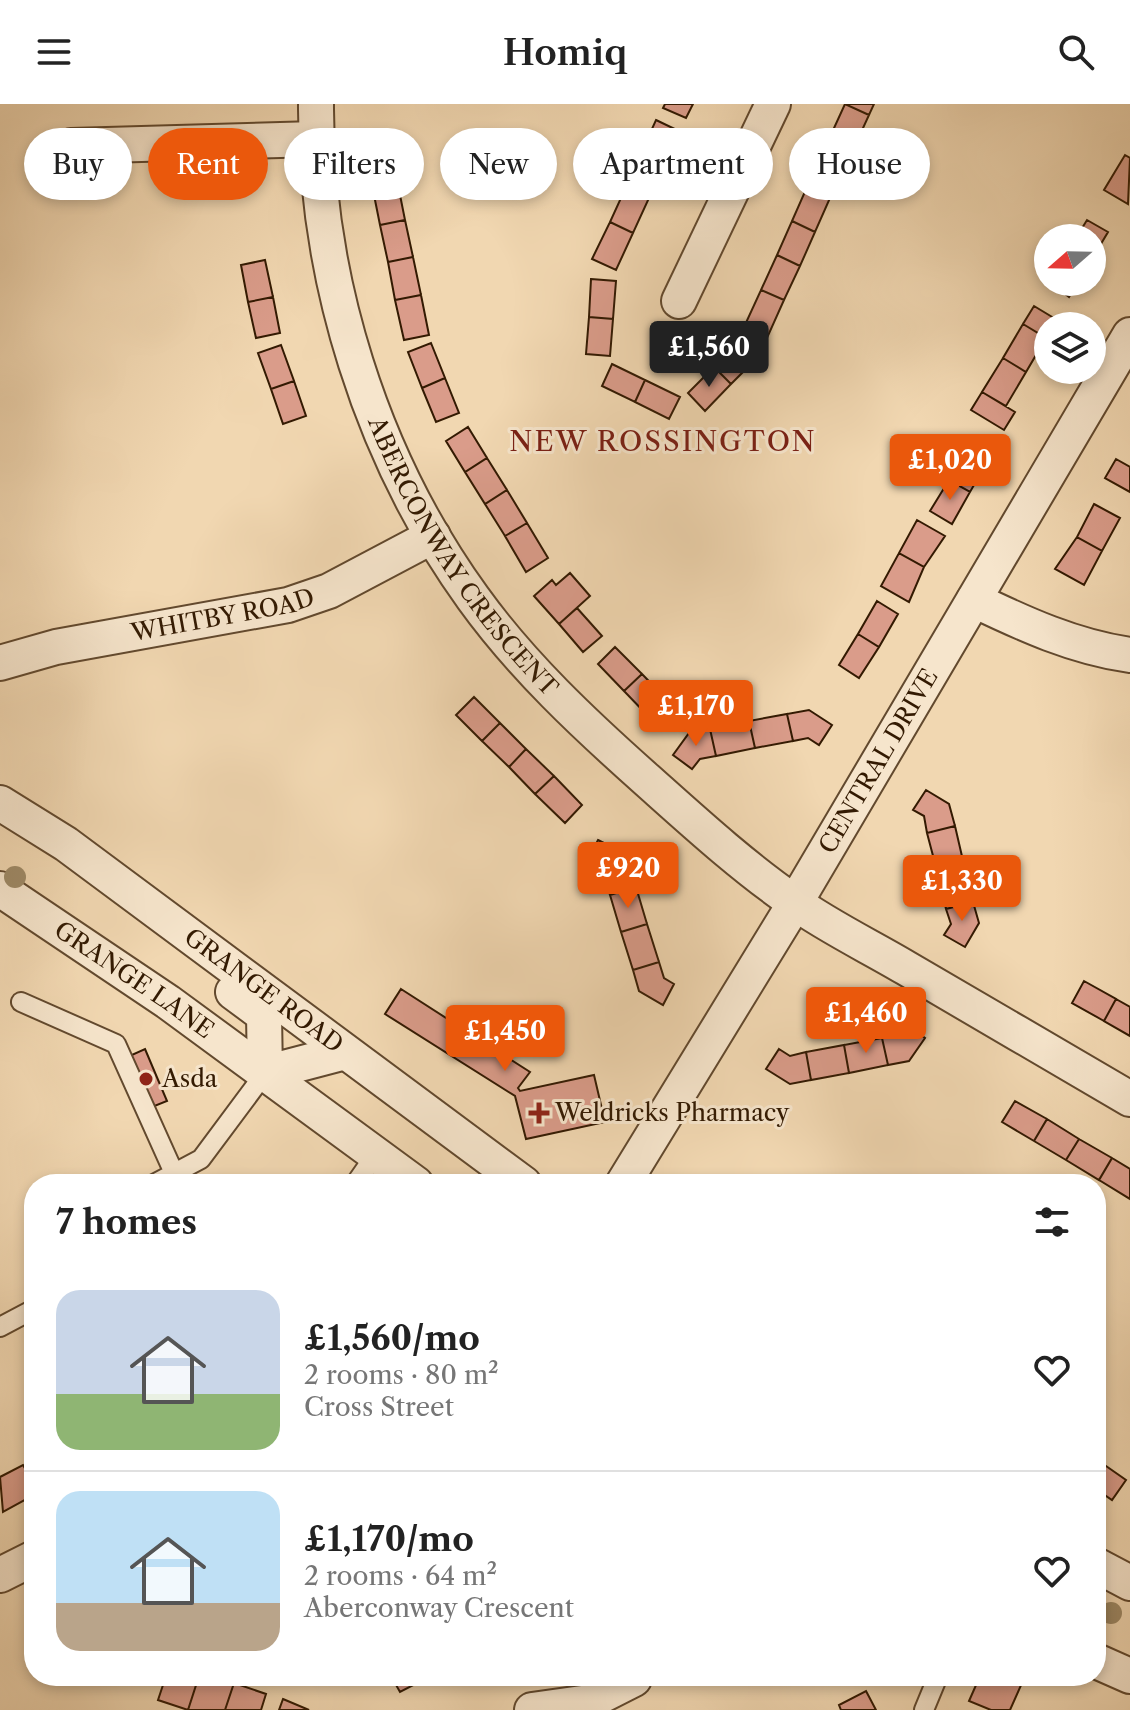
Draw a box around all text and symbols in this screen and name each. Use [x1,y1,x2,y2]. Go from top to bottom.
icon: menu [32,30,76,74]
text: Homiq [503,30,627,74]
icon: search [1054,30,1098,74]
chip: Buy [24,128,132,200]
chip: Rent [148,128,268,200]
chip: Filters [284,128,424,200]
chip: New [440,128,557,200]
chip: Apartment [573,128,773,200]
chip: House [789,128,930,200]
north arrow [1034,224,1106,296]
map controls [1034,224,1106,384]
button: layers [1034,312,1106,384]
pin: £1,560 [644,321,774,389]
text: £1,560 [668,331,750,363]
street label: ABERCONWAY CRESCENT [362,411,564,702]
district label: NEW ROSSINGTON [509,424,817,458]
pin: £1,020 [885,434,1015,502]
text: £1,020 [908,444,992,476]
street label: WHITBY ROAD [128,582,318,647]
street label: CENTRAL DRIVE [812,663,944,859]
pin: £1,170 [631,680,761,748]
text: £1,170 [657,690,735,722]
pin: £920 [581,842,675,910]
text: £920 [596,852,660,884]
pin: £1,330 [897,855,1027,923]
text: £1,330 [921,865,1003,897]
street label: GRANGE LANE [49,915,219,1045]
street label: GRANGE ROAD [179,922,349,1059]
pin: £1,460 [801,987,931,1055]
text: £1,460 [824,997,908,1029]
pin: £1,450 [440,1005,570,1073]
text: £1,450 [464,1015,546,1047]
place label: Asda [161,1064,218,1093]
marker: Asda [137,1070,155,1088]
place label: Weldricks Pharmacy [554,1098,790,1127]
marker: Weldricks Pharmacy [530,1104,548,1122]
icon: filters [1030,1200,1074,1244]
text: 7 homes [56,1201,197,1243]
text: £1,560/mo [304,1317,480,1359]
icon: home [120,1322,216,1418]
icon: heart [1030,1348,1074,1392]
text: 2 rooms · 80 m² [304,1359,499,1391]
text: Cross Street [304,1391,454,1423]
text: £1,170/mo [304,1518,474,1560]
icon: home [120,1523,216,1619]
icon: heart [1030,1549,1074,1593]
text: 2 rooms · 64 m² [304,1560,497,1592]
text: Aberconway Crescent [304,1592,574,1624]

